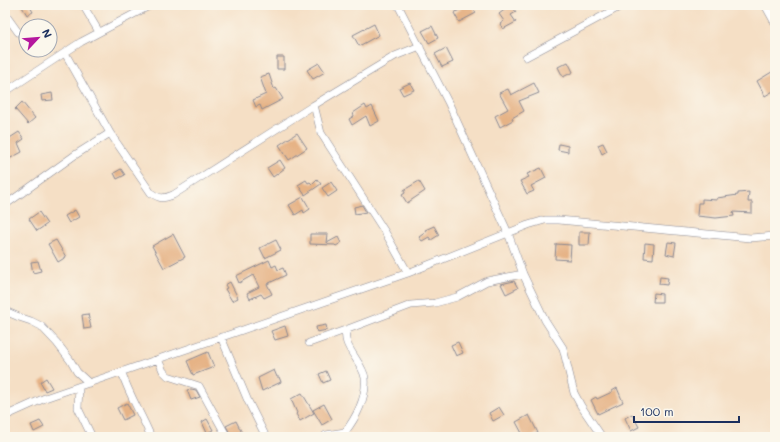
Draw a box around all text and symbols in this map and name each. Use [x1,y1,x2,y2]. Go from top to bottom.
north arrow [18,18,58,58]
text: N [39,26,56,40]
scale bar [634,398,739,424]
text: 100 m [640,403,674,419]

